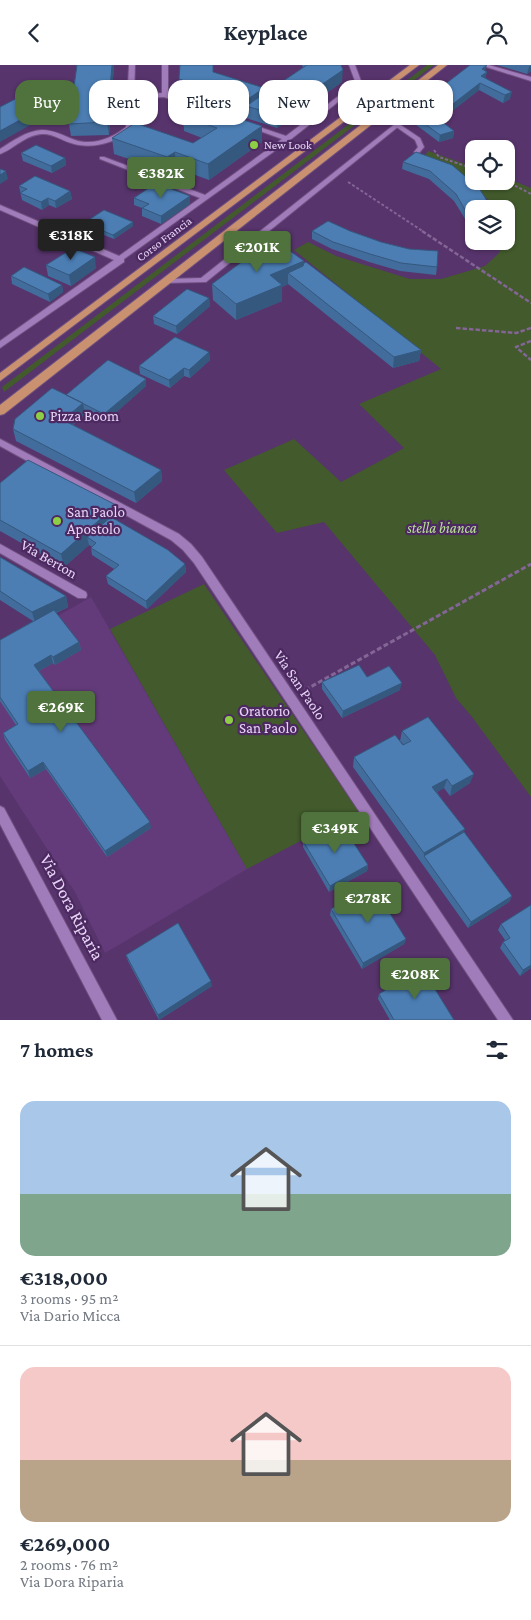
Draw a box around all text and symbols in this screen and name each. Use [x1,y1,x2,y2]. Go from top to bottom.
icon: back [20,19,48,47]
icon: person [483,19,511,47]
text: Keyplace [224,20,307,45]
chip: Buy [15,80,79,125]
chip: Rent [89,80,158,125]
chip: Filters [168,80,249,125]
chip: New [259,80,328,125]
chip: Apartment [338,80,453,125]
place label: New Look [264,138,312,152]
marker: New Look [248,139,260,151]
map controls [465,140,515,250]
button: locate [465,140,515,190]
pin: €382K [126,157,196,199]
text: €382K [138,164,184,181]
button: layers [465,200,515,250]
street label: Corso Francia [134,213,195,264]
pin: €318K [36,219,106,261]
text: €318K [49,226,93,243]
pin: €201K [222,231,292,273]
text: €201K [235,238,279,255]
place label: Pizza Boom [50,408,119,424]
marker: Pizza Boom [34,410,46,422]
place label: San Paolo Apostolo [67,504,125,538]
marker: San Paolo Apostolo [51,515,63,527]
park label: stella bianca [406,520,477,536]
street label: Via Berton [18,536,80,582]
street label: Via San Paolo [271,647,329,723]
pin: €269K [26,691,96,733]
text: €269K [38,698,84,715]
place label: Oratorio San Paolo [239,703,297,736]
marker: Oratorio San Paolo [223,714,235,726]
pin: €349K [300,811,370,854]
text: €349K [312,819,358,836]
street label: Via Dora Riparia [36,851,108,963]
pin: €278K [333,881,403,924]
text: €278K [345,889,391,906]
pin: €208K [380,957,450,1000]
text: €208K [391,965,439,982]
icon: filters [483,1036,511,1064]
text: 7 homes [20,1038,93,1062]
icon: home [221,1134,311,1224]
text: €318,000 [20,1266,108,1290]
text: 3 rooms · 95 m² [20,1290,118,1307]
text: Via Dario Micca [20,1307,120,1324]
icon: home [221,1399,311,1489]
text: €269,000 [20,1532,110,1556]
text: 2 rooms · 76 m² [20,1556,118,1573]
text: Via Dora Riparia [20,1573,124,1590]

